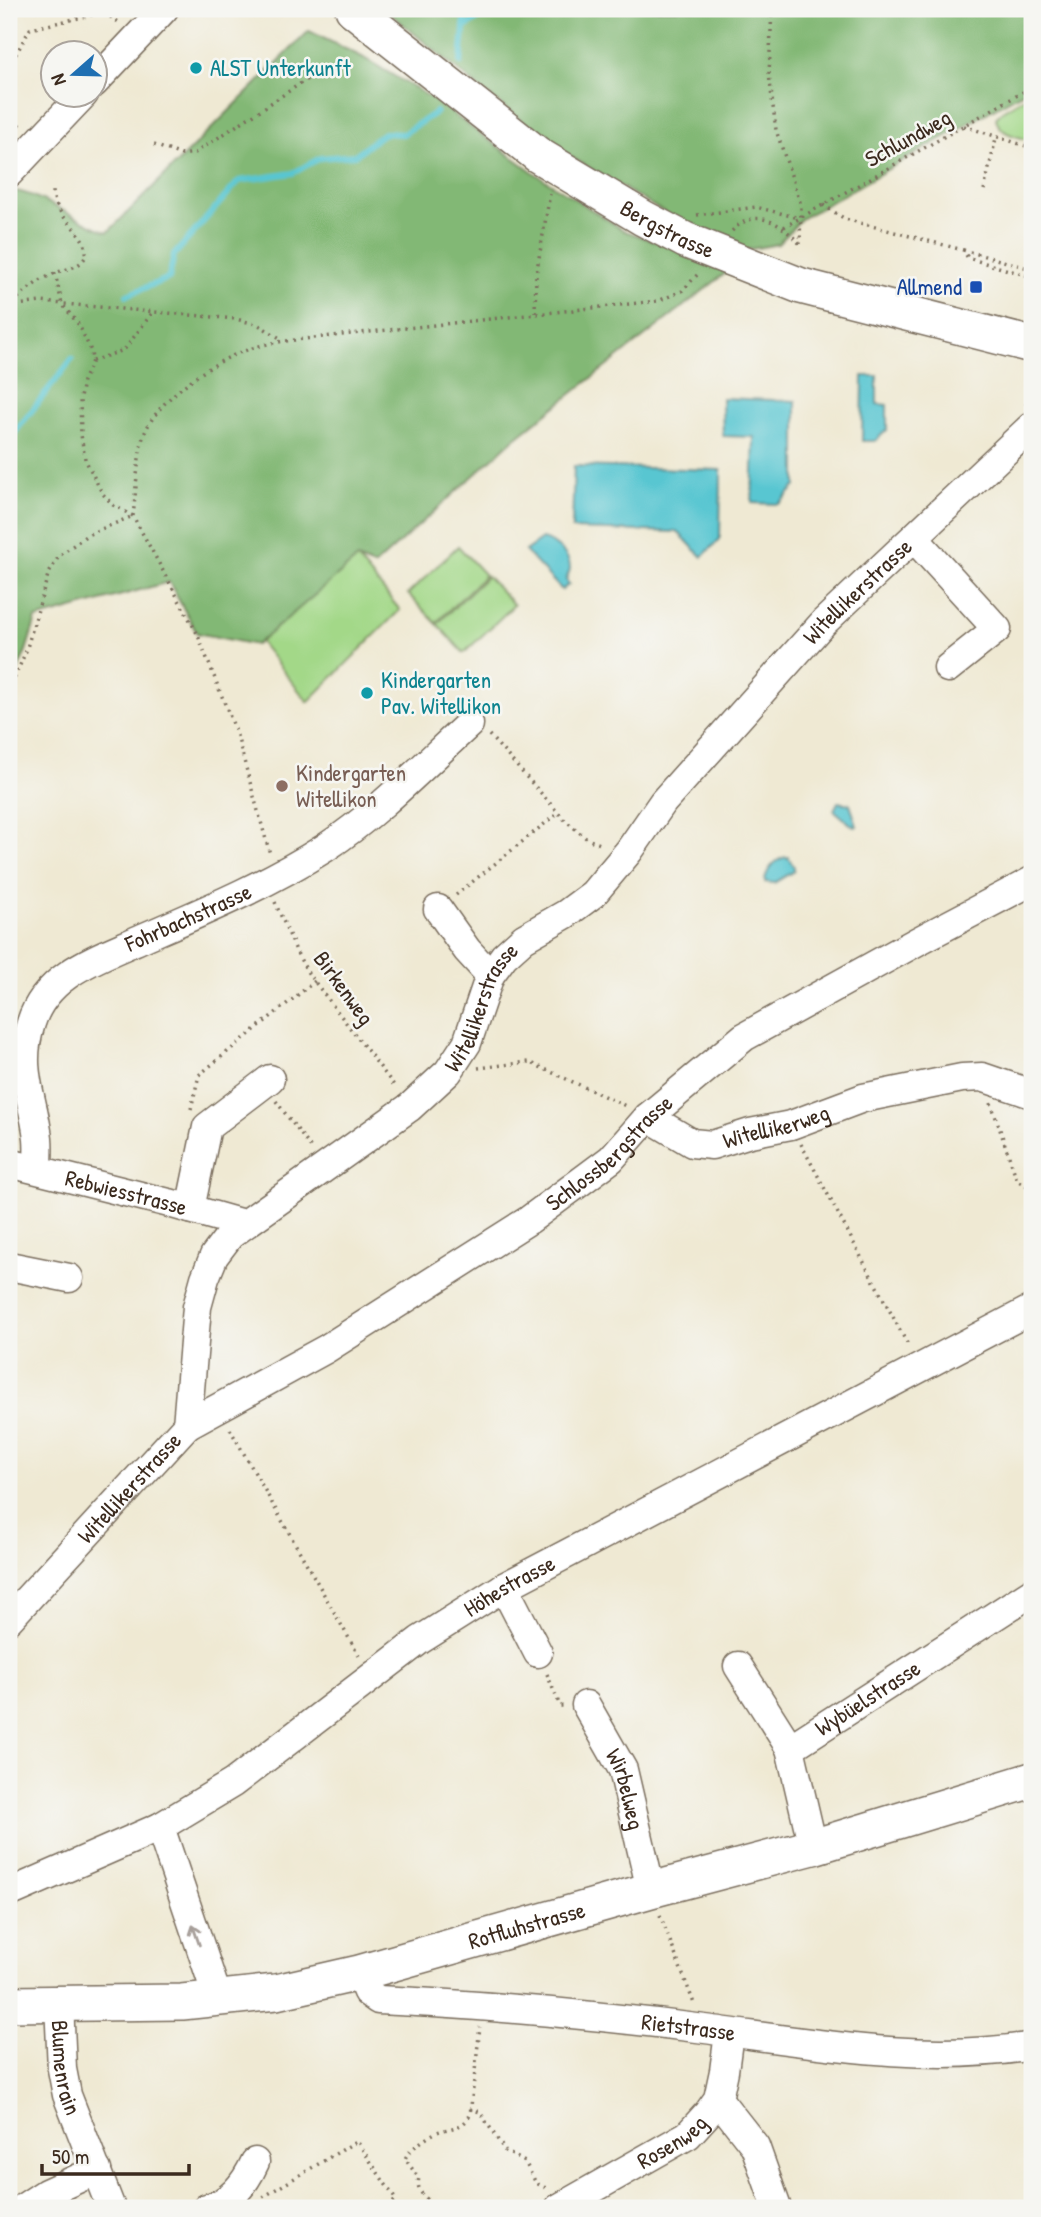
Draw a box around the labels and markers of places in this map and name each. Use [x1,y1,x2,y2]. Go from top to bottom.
place label: ALST Unterkunft [210,52,352,83]
marker: ALST Unterkunft [188,60,204,76]
place label: Allmend [897,271,962,302]
marker: Allmend [968,279,984,295]
place label: Kindergarten Pav. Witellikon [381,664,501,721]
marker: Kindergarten Pav. Witellikon [359,685,375,701]
place label: Kindergarten Witellikon [296,757,406,814]
marker: Kindergarten Witellikon [274,778,290,794]

